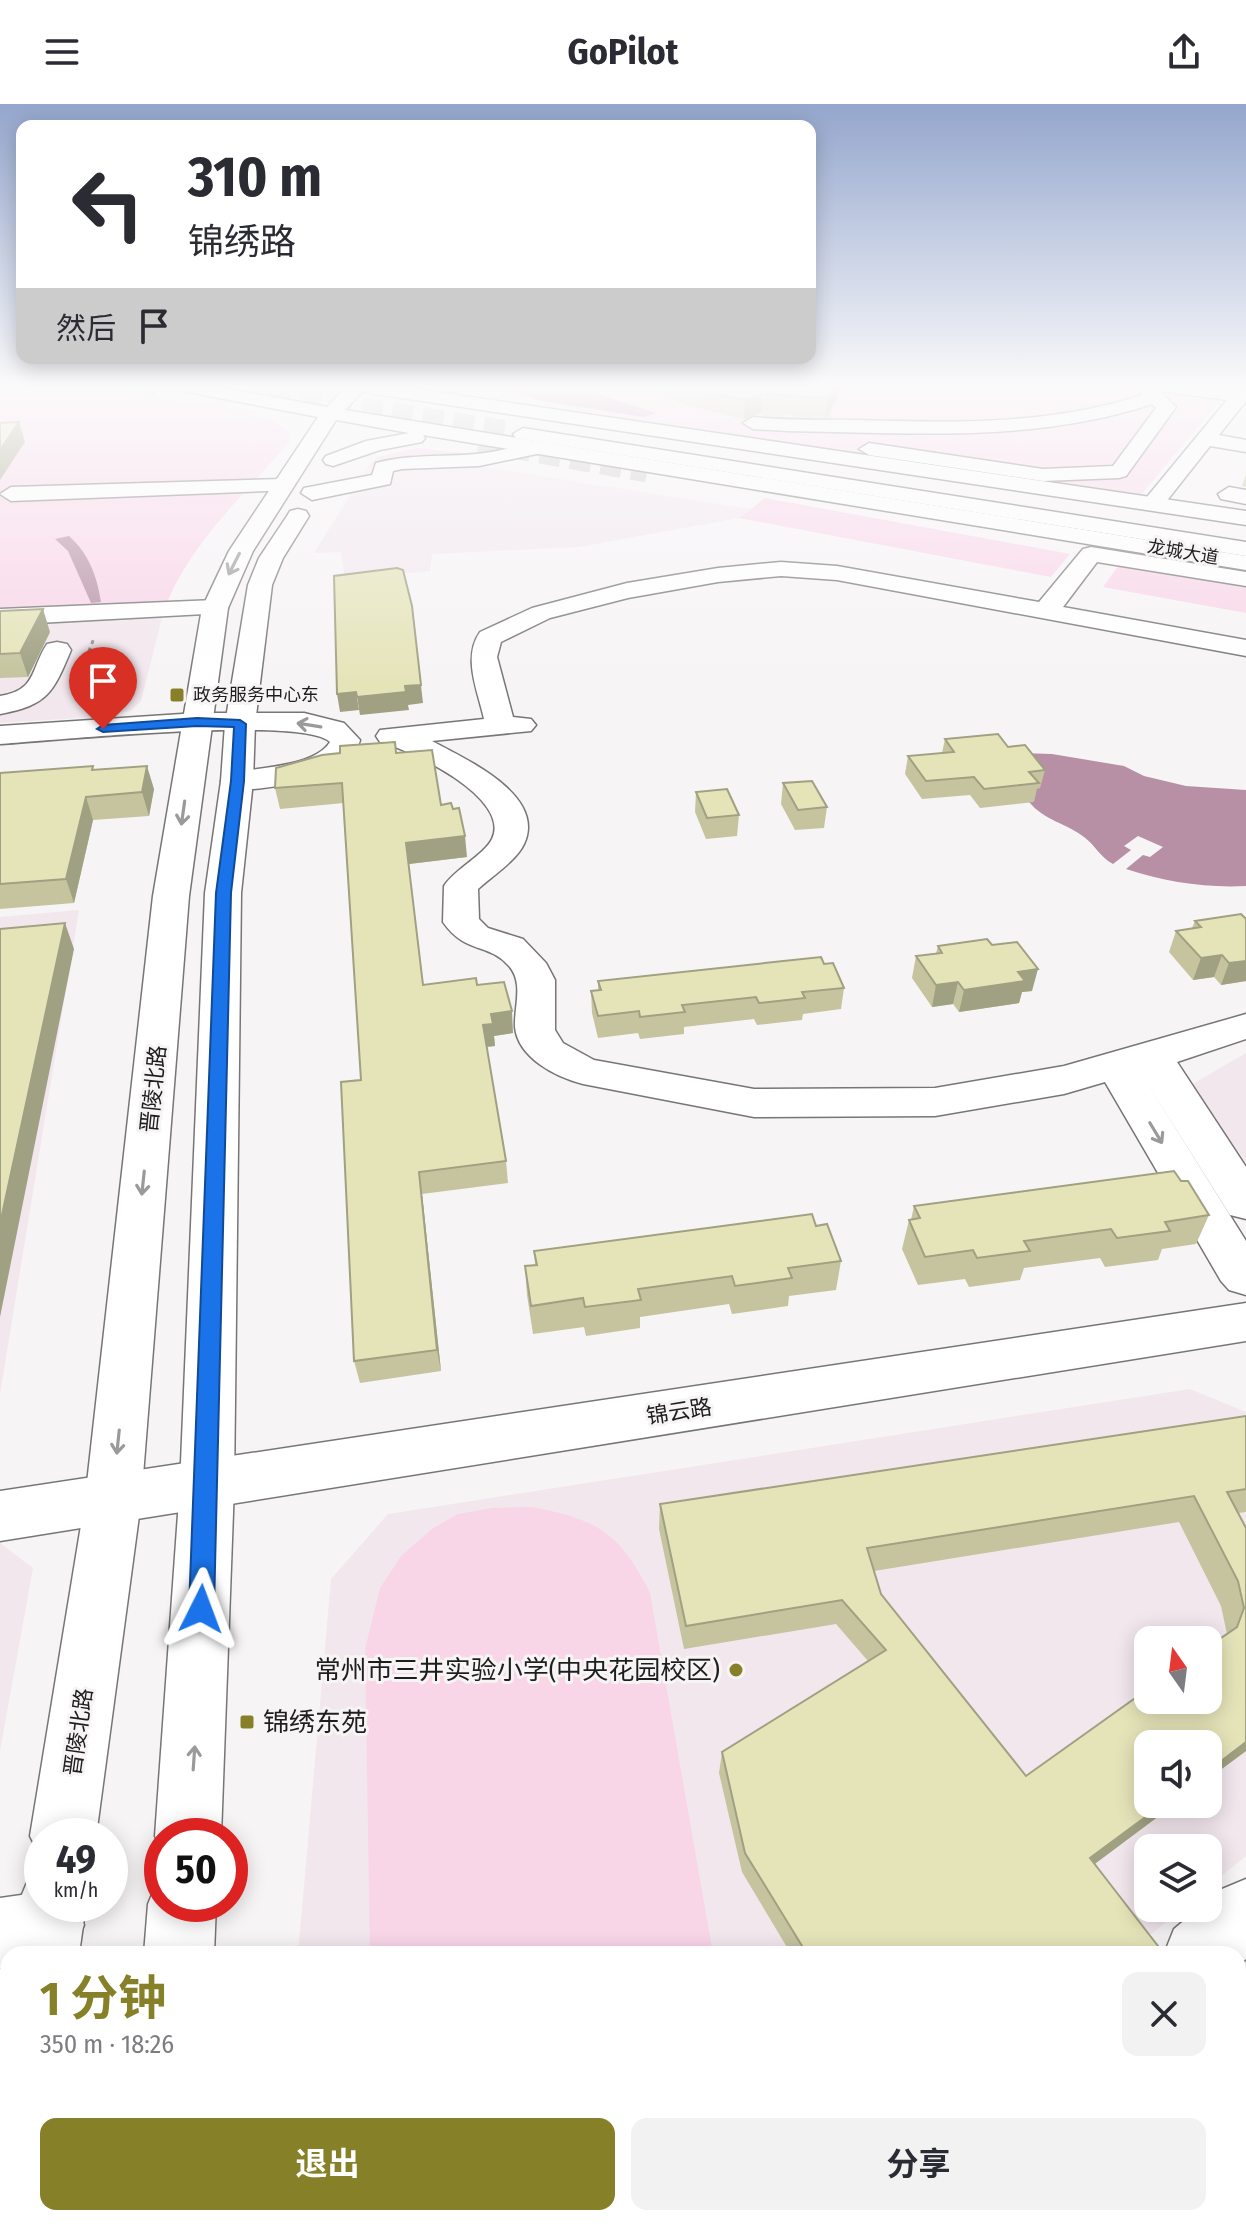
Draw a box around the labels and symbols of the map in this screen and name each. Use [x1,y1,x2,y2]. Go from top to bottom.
street label: 龙城大道 [1146,535,1220,569]
one-way arrow [226,552,241,576]
pin [69,647,137,729]
place label: 政务服务中心东 [193,684,319,706]
marker: 政务服务中心东 [168,686,186,704]
one-way arrow [297,716,322,731]
one-way arrow [175,800,190,825]
street label: 晋陵北路 [135,1044,172,1134]
one-way arrow [1149,1121,1165,1144]
one-way arrow [136,1169,151,1196]
street label: 锦云路 [644,1393,714,1430]
one-way arrow [111,1428,126,1454]
position arrow [159,1567,243,1651]
north arrow [1134,1626,1222,1714]
place label: 常州市三井实验小学(中央花园校区) [315,1655,720,1686]
marker: 常州市三井实验小学(中央花园校区) [727,1661,745,1679]
street label: 晋陵北路 [59,1687,98,1778]
place label: 锦绣东苑 [263,1707,367,1738]
marker: 锦绣东苑 [238,1713,256,1731]
one-way arrow [187,1745,202,1772]
speed limit sign: 50 [144,1818,248,1922]

